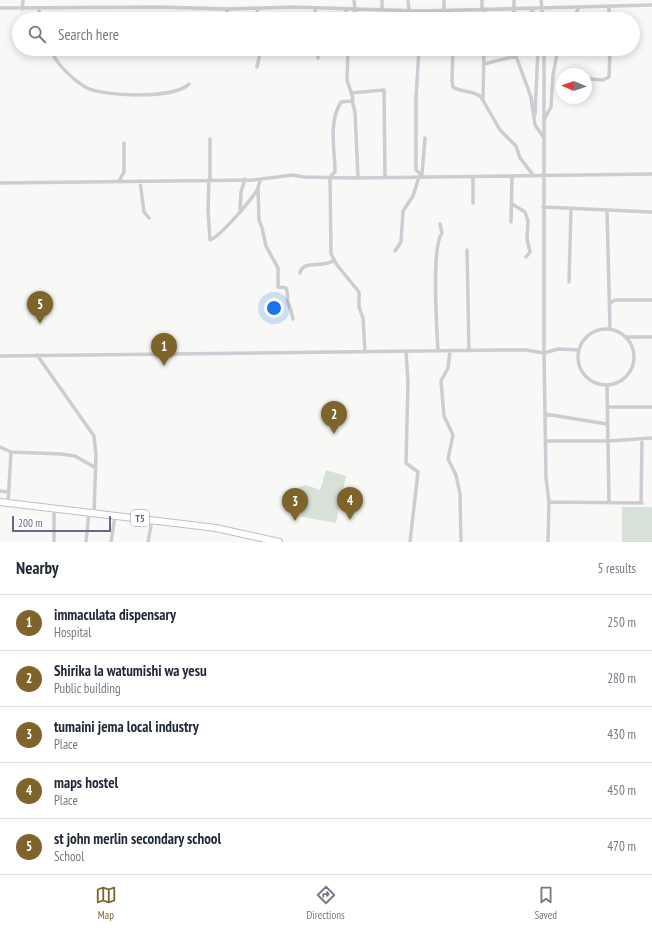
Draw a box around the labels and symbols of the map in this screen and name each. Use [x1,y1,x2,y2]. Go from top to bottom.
north arrow [556,68,592,104]
pin: 5 [27,291,53,324]
your location [264,298,284,318]
pin: 1 [151,333,177,366]
pin: 2 [321,401,347,434]
pin: 4 [337,487,363,520]
pin: 3 [282,488,308,521]
road number: T5 [131,510,149,526]
scale bar [12,514,111,533]

